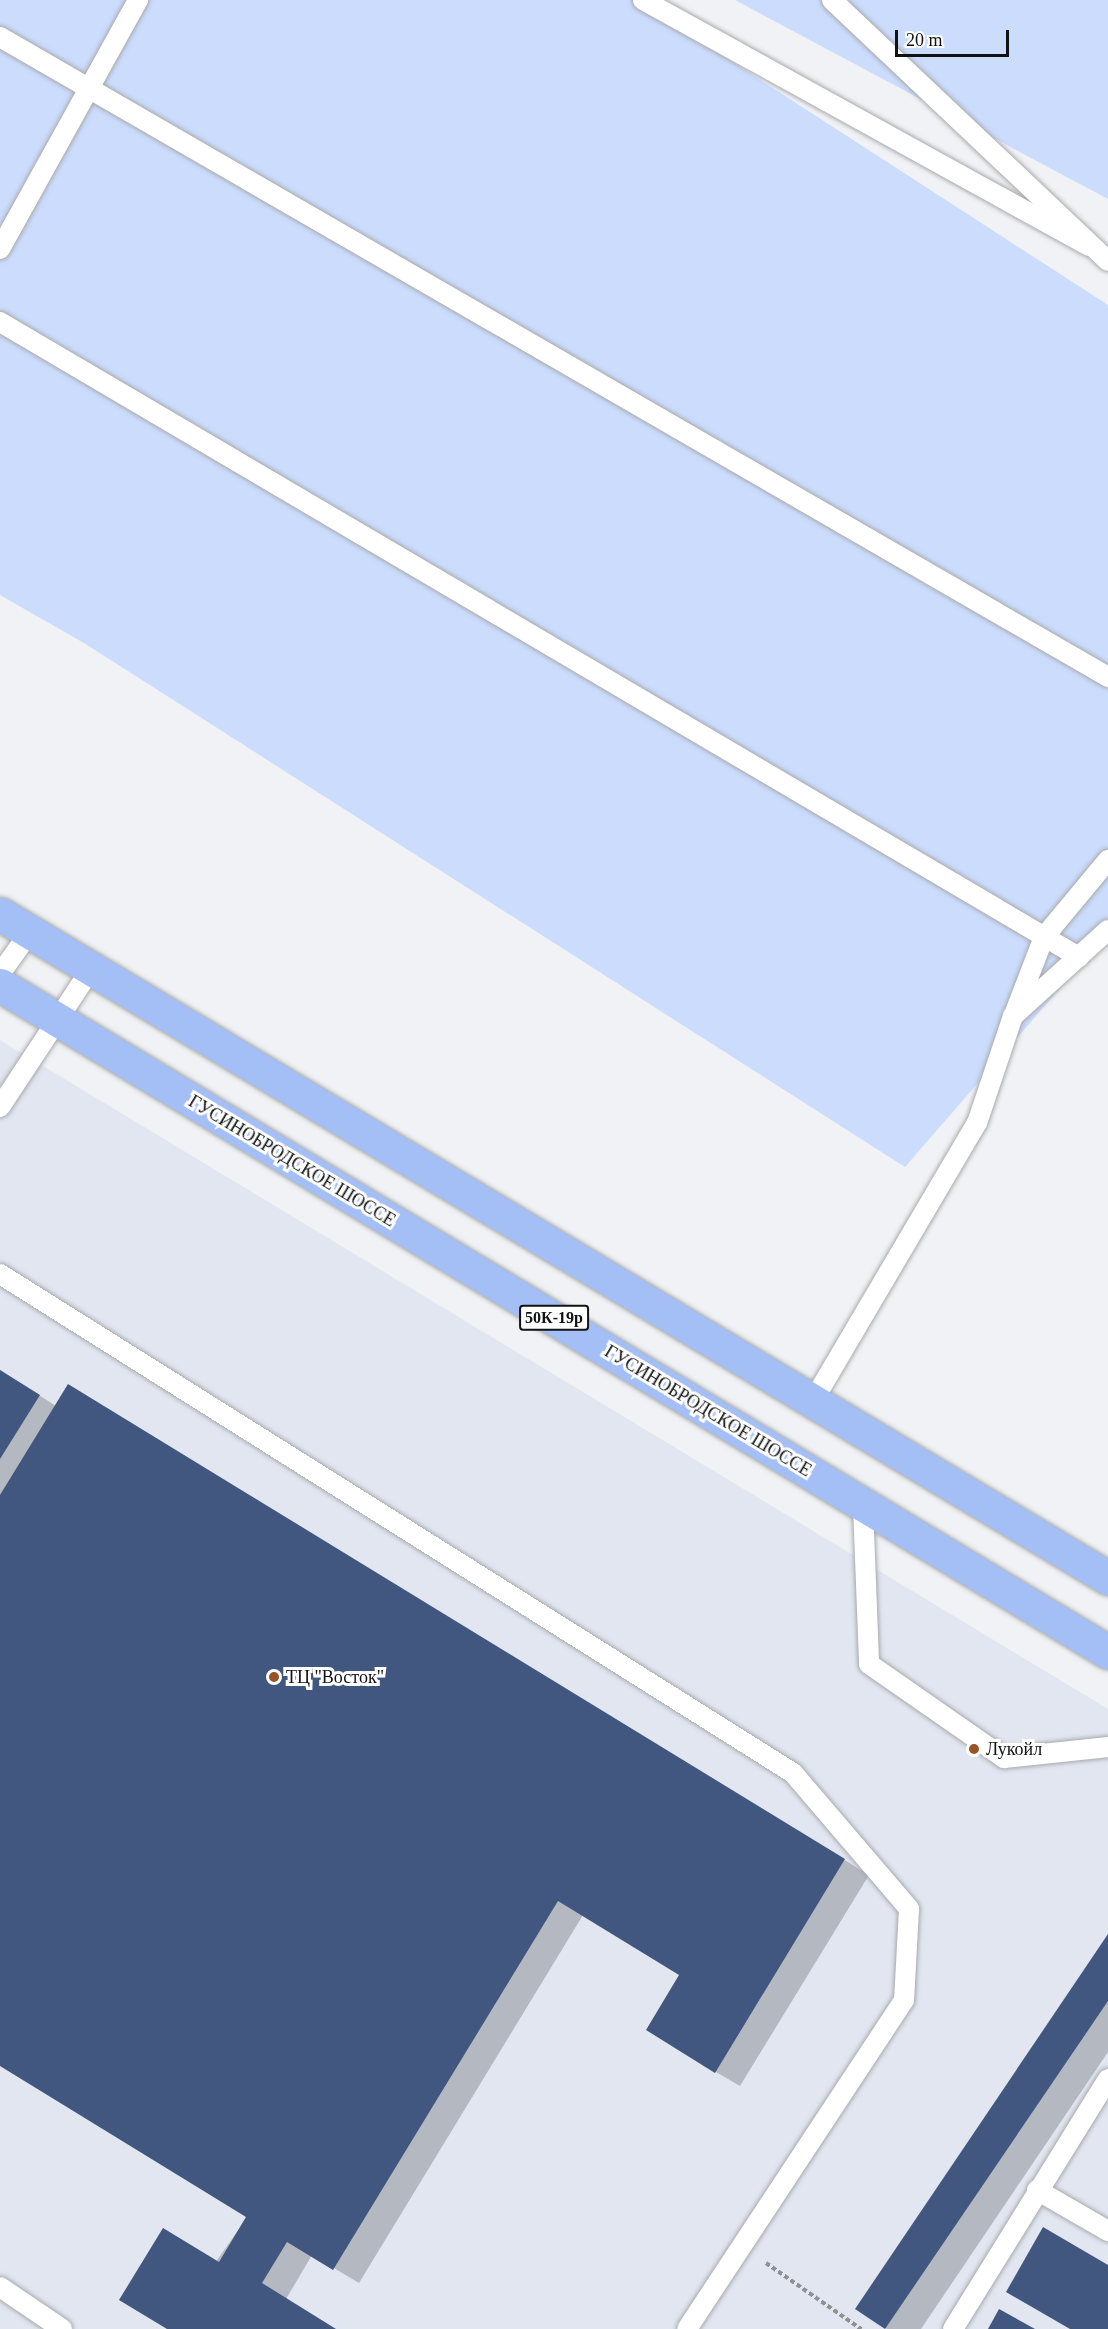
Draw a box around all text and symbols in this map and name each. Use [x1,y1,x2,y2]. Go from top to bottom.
scale bar [898,18,1012,56]
text: 20 m [906,30,943,50]
street label: ГУСИНОБРОДСКОЕ ШОССЕ [185,1091,399,1231]
road number: 50К-19р [518,1305,590,1331]
street label: ГУСИНОБРОДСКОЕ ШОССЕ [601,1341,815,1481]
place label: ТЦ "Восток" [286,1666,384,1688]
marker: ТЦ "Восток" [267,1670,281,1684]
place label: Лукойл [986,1738,1042,1760]
marker: Лукойл [967,1742,981,1756]

